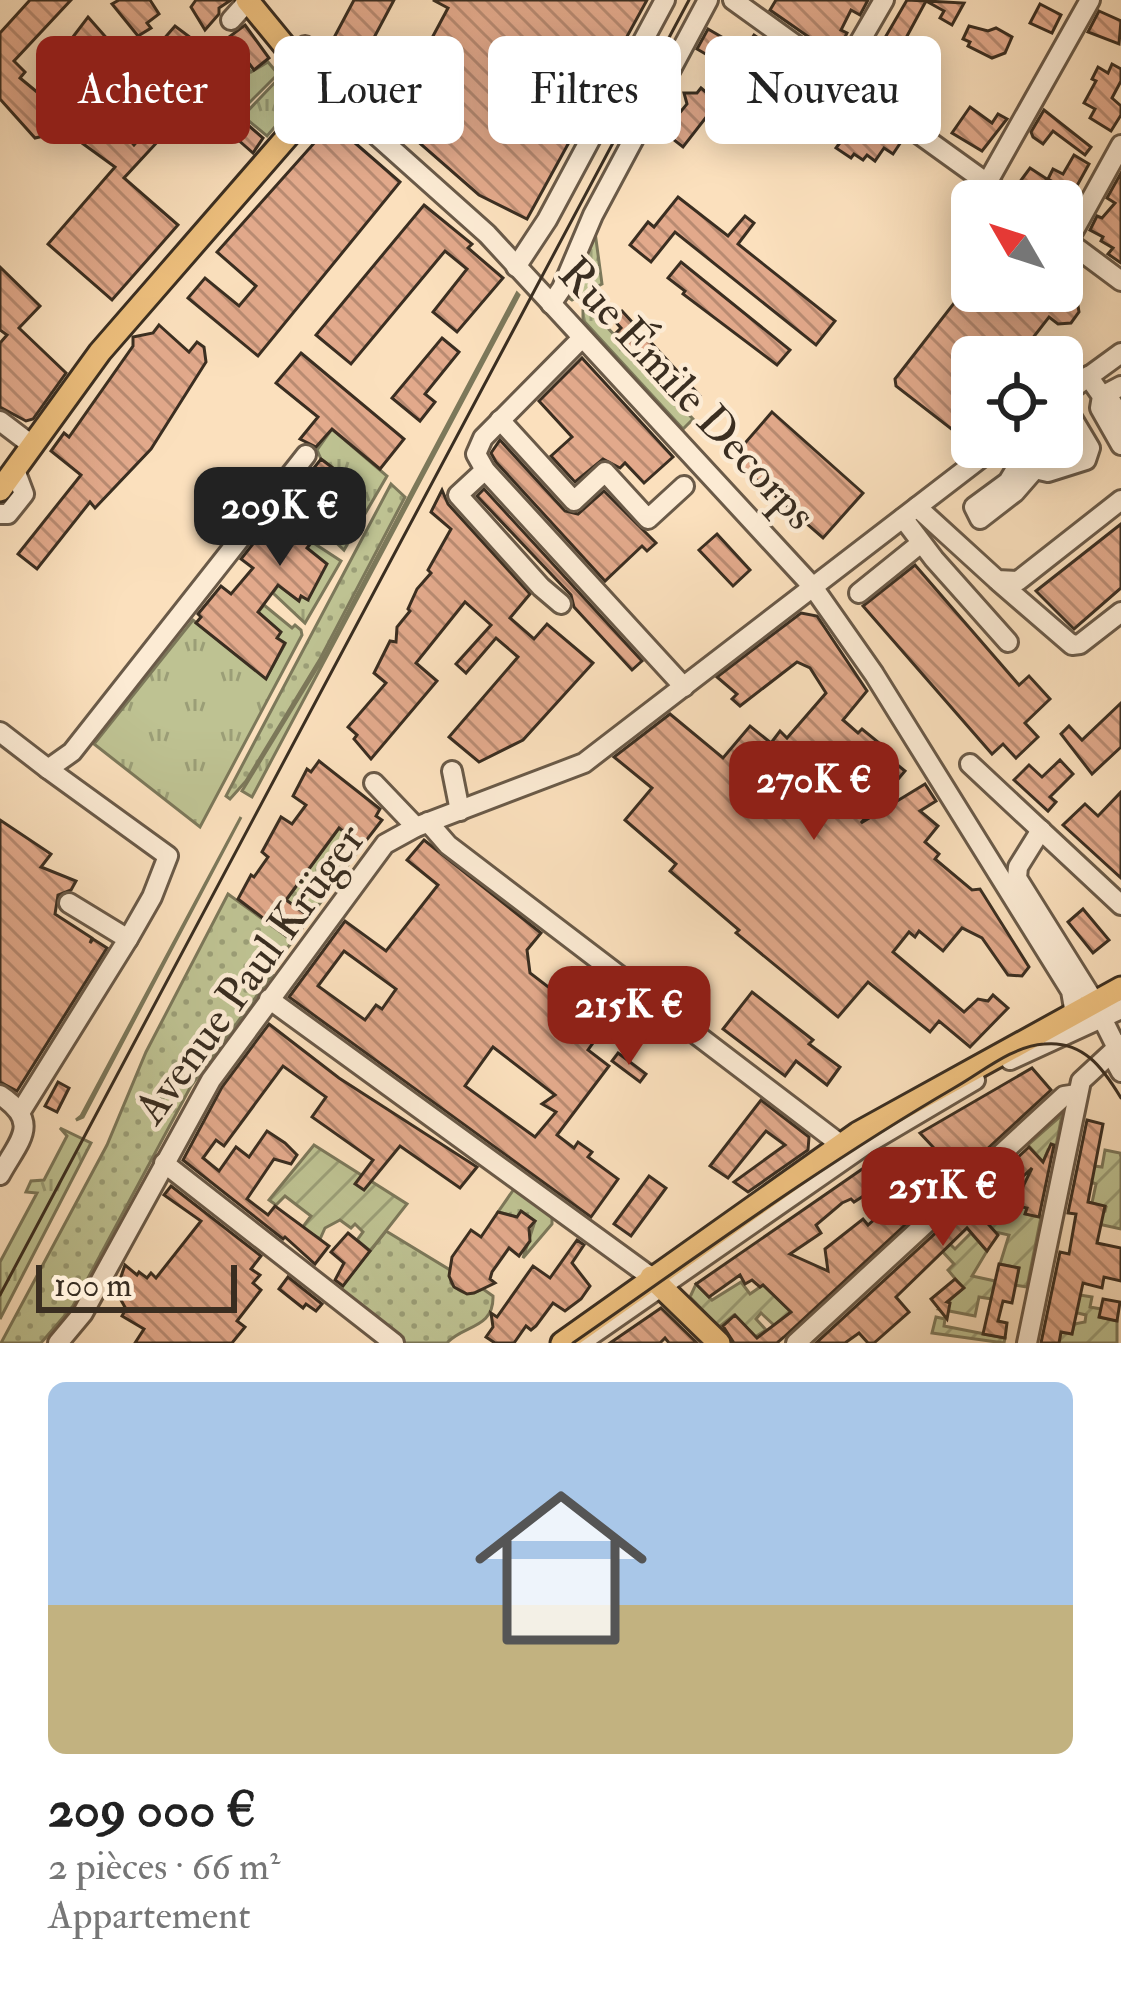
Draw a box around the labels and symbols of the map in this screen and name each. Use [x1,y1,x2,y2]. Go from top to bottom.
north arrow [951,180,1083,312]
street label: Rue Émile Decorps [546,245,828,542]
pin: 209K € [182,467,378,569]
pin: 270K € [716,741,912,843]
street label: Avenue Paul Krüger [122,813,378,1136]
pin: 215K € [531,966,727,1068]
pin: 251K € [845,1147,1041,1249]
scale bar [36,1259,237,1312]

